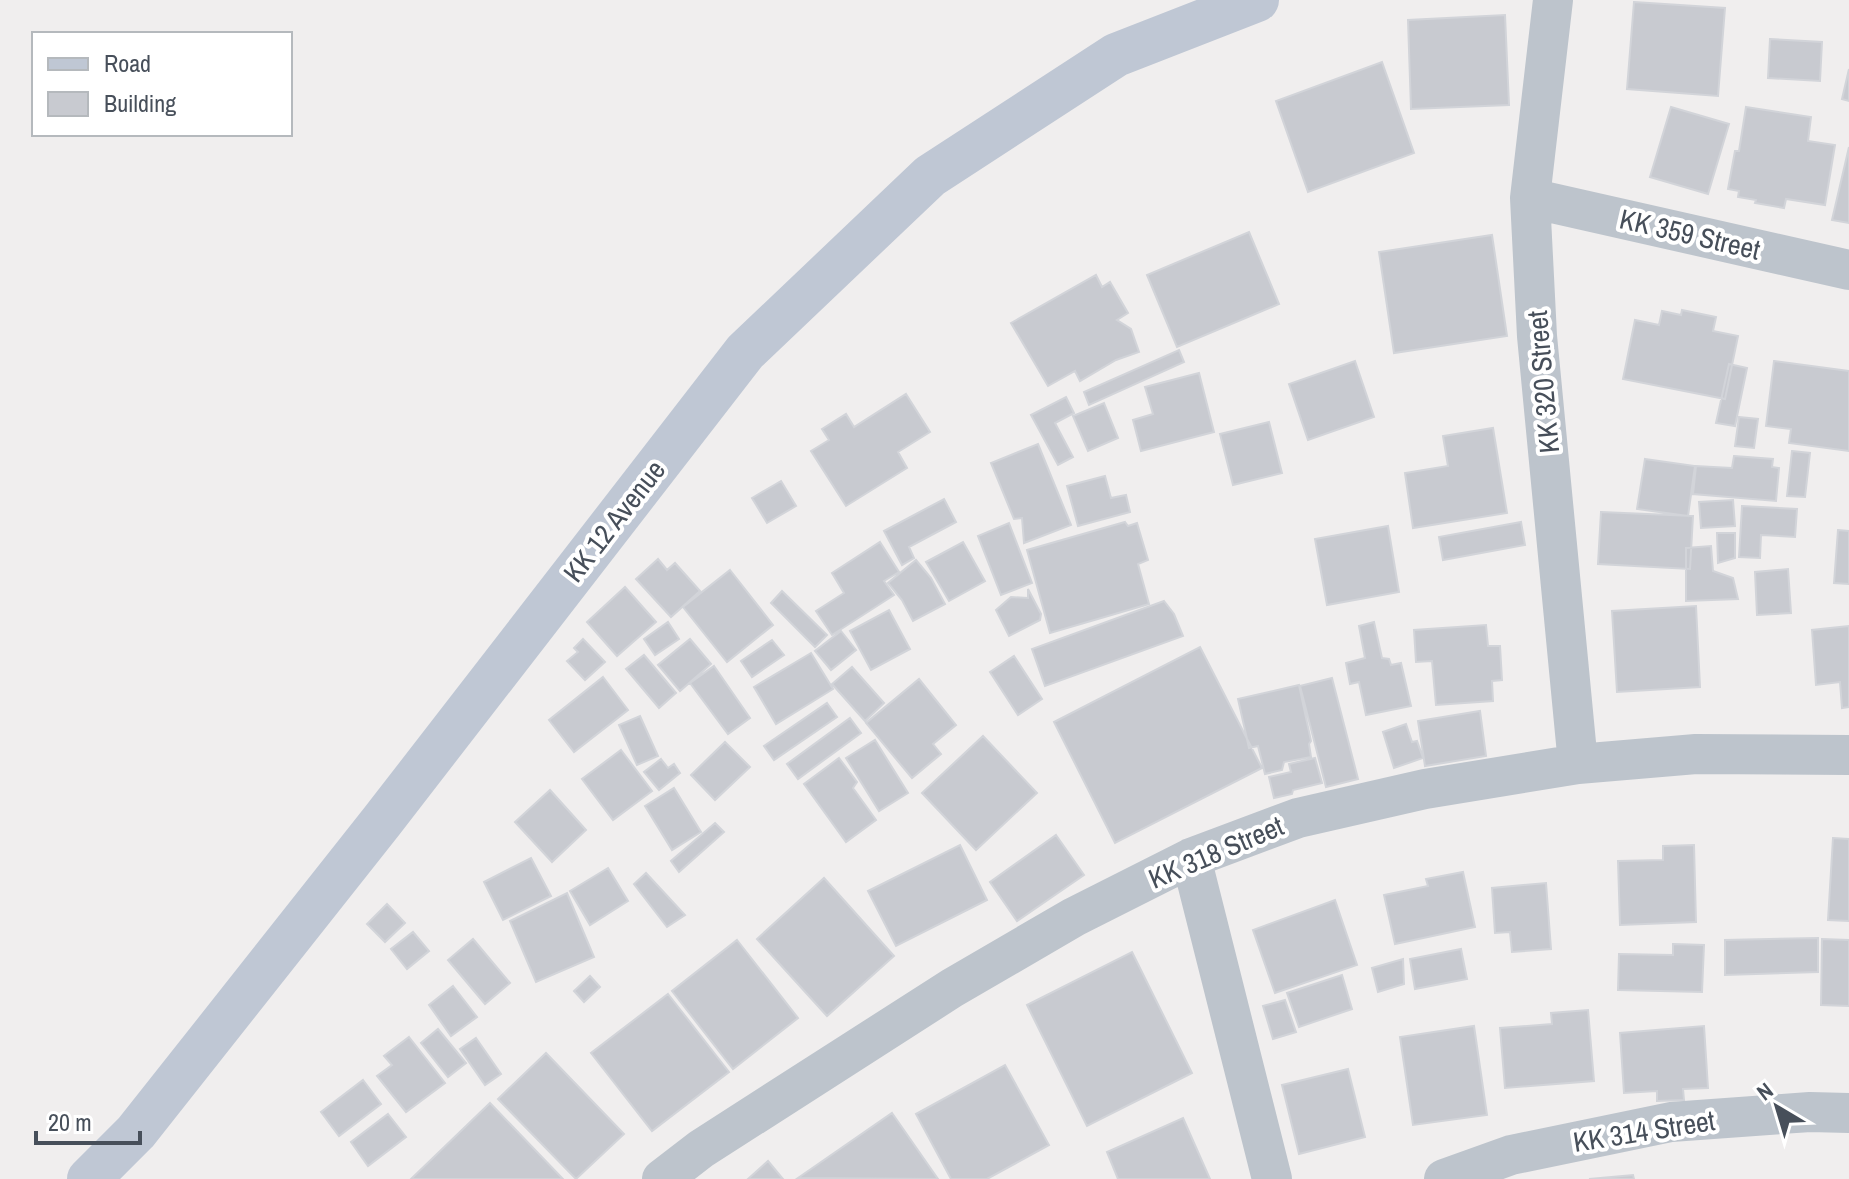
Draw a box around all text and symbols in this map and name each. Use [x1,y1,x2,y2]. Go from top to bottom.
legend [32,32,292,136]
text: Road [104,47,151,79]
text: Building [104,87,176,119]
street label: KK 359 Street [1616,199,1764,269]
street label: KK 320 Street [1518,309,1568,455]
street label: KK 12 Avenue [554,452,674,590]
street label: KK 318 Street [1143,807,1289,897]
north arrow [1737,1067,1817,1147]
text: N [1750,1075,1779,1107]
scale bar [36,1095,140,1145]
street label: KK 314 Street [1570,1101,1718,1161]
text: 20 m [48,1106,92,1138]

